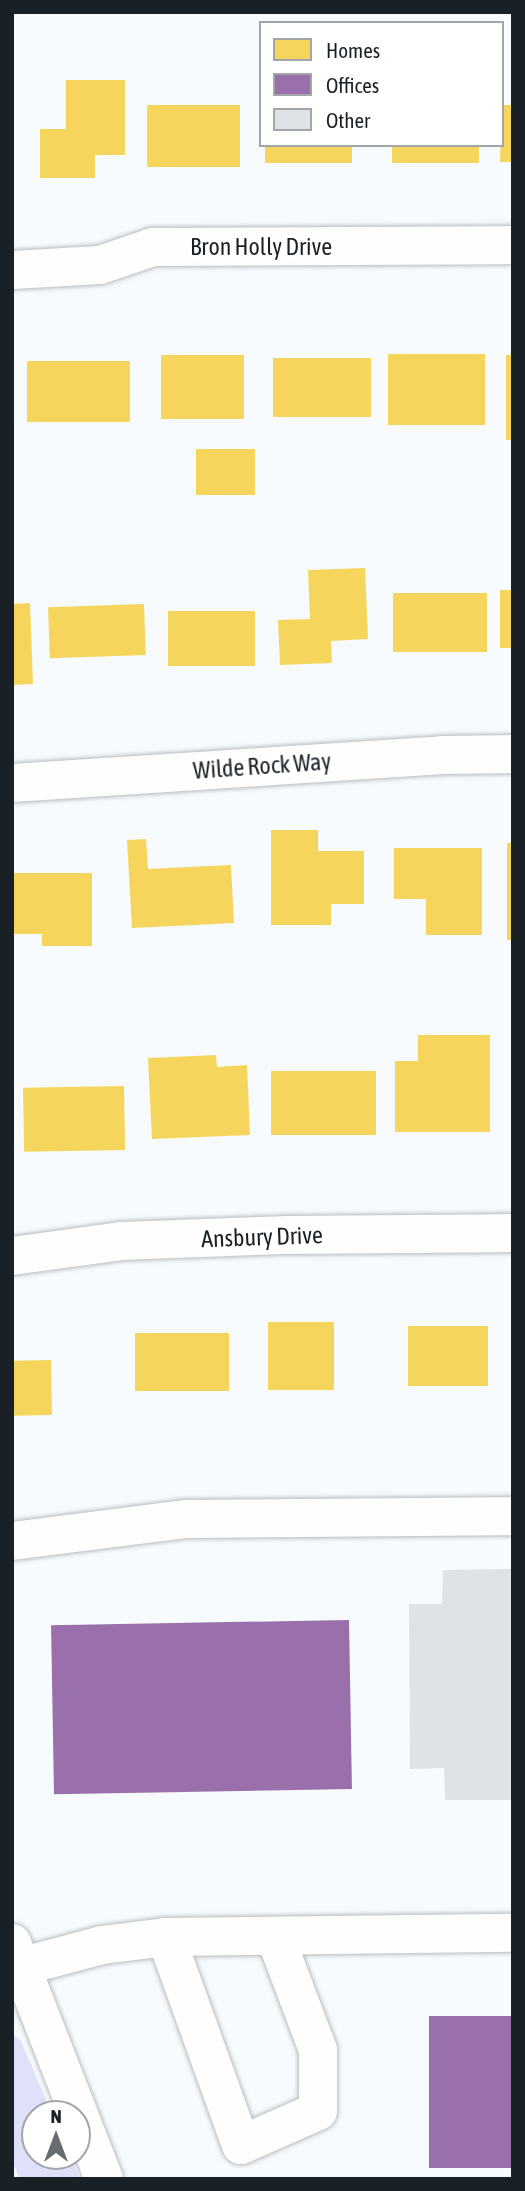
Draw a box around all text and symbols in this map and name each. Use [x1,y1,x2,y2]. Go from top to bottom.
legend [259,21,504,147]
text: Homes [326,38,380,62]
text: Offices [326,73,379,97]
text: Other [326,108,370,132]
street label: Bron Holly Drive [190,233,332,261]
street label: Wilde Rock Way [192,747,332,785]
street label: Ansbury Drive [201,1220,323,1254]
north arrow [21,2100,91,2170]
text: N [50,2105,62,2127]

